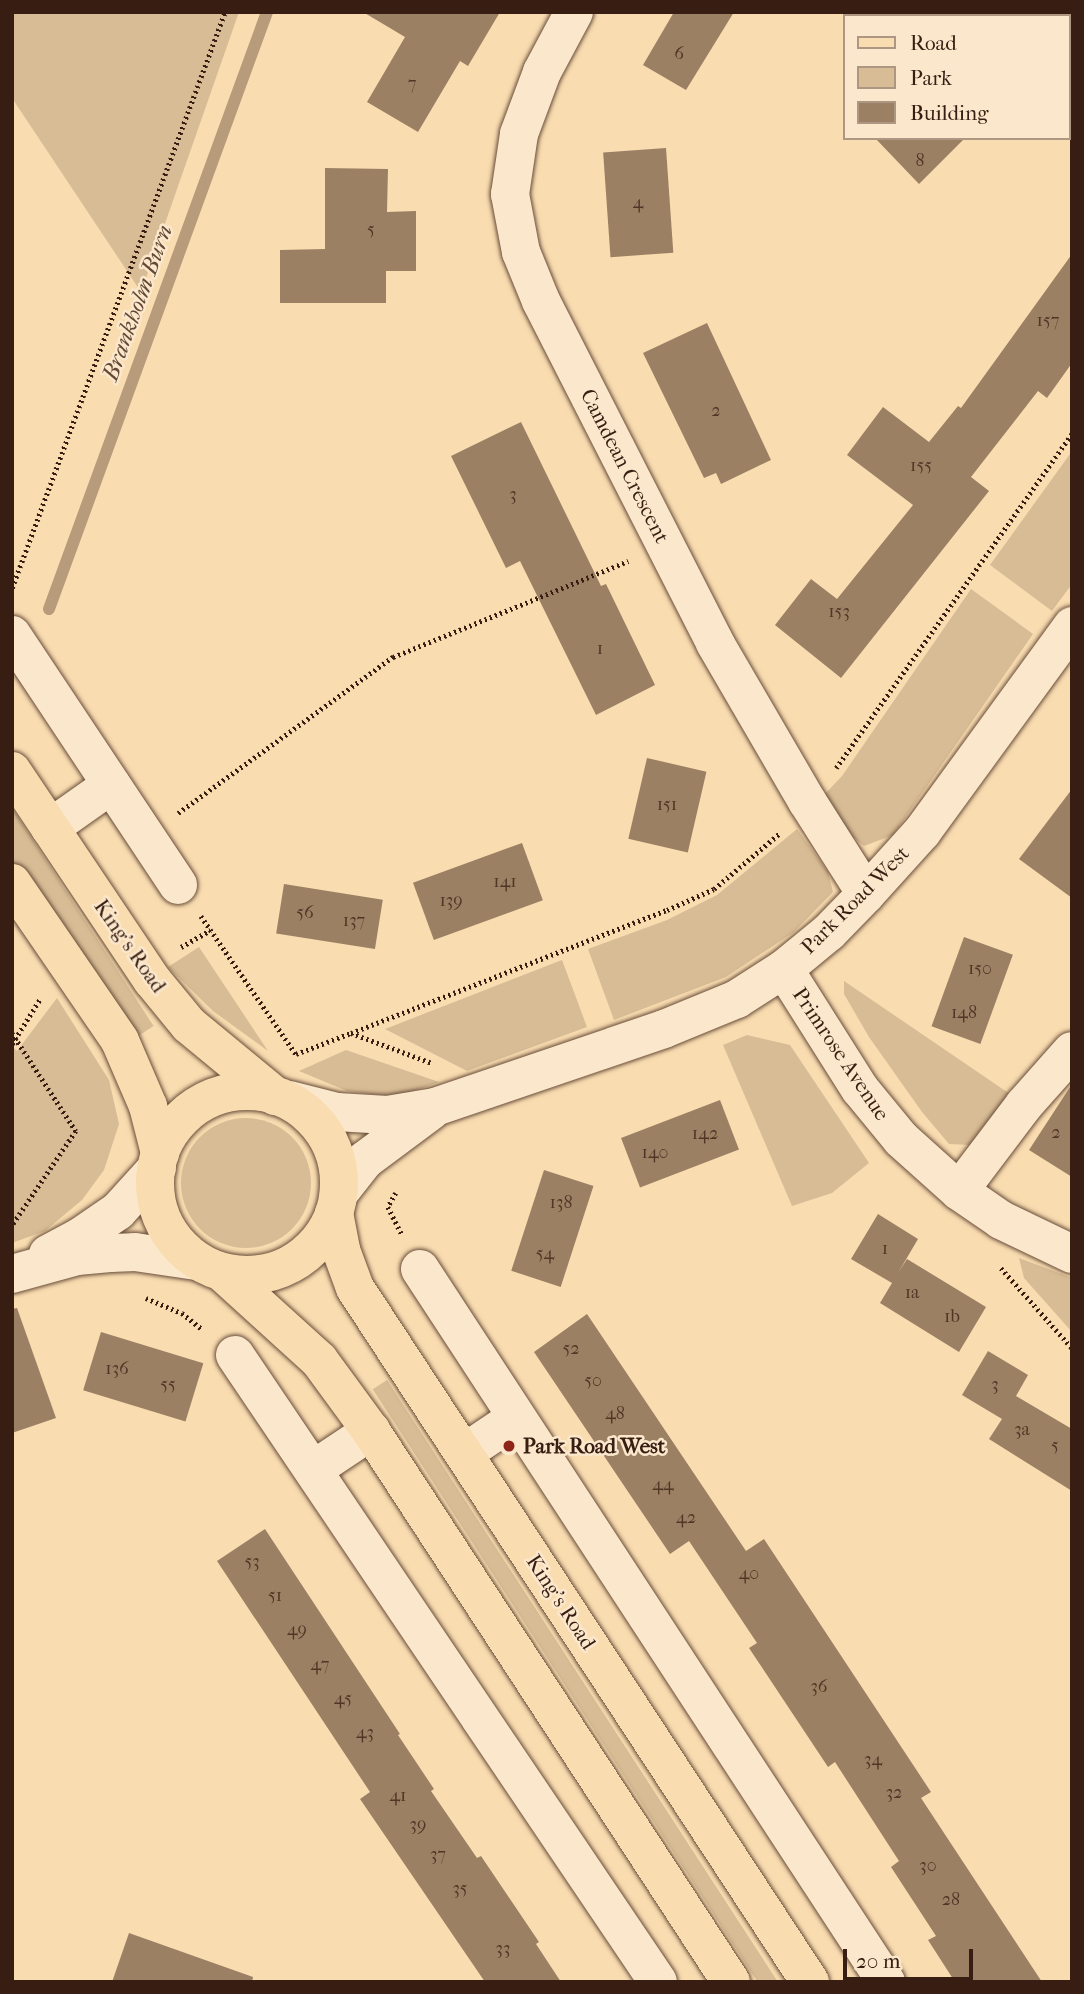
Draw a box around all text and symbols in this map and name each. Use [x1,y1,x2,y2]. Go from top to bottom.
legend [842,14,1070,140]
text: Road [910,31,957,55]
house number: 6 [674,43,684,65]
text: Park [910,66,952,90]
house number: 7 [408,73,416,95]
text: Building [910,101,988,125]
house number: 8 [915,150,925,172]
house number: 4 [633,192,643,214]
house number: 5 [367,219,375,241]
water label: Brankholm Burn [97,221,179,385]
house number: 157 [1037,310,1059,332]
street label: Camdean Crescent [575,385,675,547]
house number: 2 [711,400,721,422]
house number: 155 [910,455,932,477]
house number: 3 [509,484,517,506]
house number: 153 [828,601,850,623]
house number: 1 [597,638,603,660]
house number: 151 [657,794,677,816]
street label: Park Road West [796,841,914,959]
house number: 141 [493,871,517,893]
house number: 139 [439,890,463,912]
street label: King's Road [89,894,171,998]
house number: 56 [296,902,314,924]
house number: 137 [343,910,365,932]
house number: 150 [968,958,992,980]
street label: Primrose Avenue [787,983,895,1125]
house number: 148 [951,1002,977,1024]
house number: 2 [1051,1122,1061,1144]
house number: 142 [692,1123,718,1145]
house number: 140 [642,1142,668,1164]
house number: 138 [550,1192,572,1214]
house number: 1 [882,1238,888,1260]
house number: 54 [536,1243,554,1265]
house number: 1a [905,1282,919,1304]
house number: 1b [944,1306,960,1328]
house number: 52 [562,1338,580,1360]
house number: 136 [105,1358,129,1380]
house number: 50 [584,1370,602,1392]
house number: 55 [160,1374,176,1396]
house number: 3 [991,1374,999,1396]
house number: 48 [605,1403,625,1425]
house number: 3a [1014,1419,1030,1441]
place label: Park Road West [523,1433,665,1459]
house number: 5 [1051,1435,1059,1457]
marker: Park Road West [501,1438,517,1454]
house number: 44 [652,1474,674,1496]
house number: 42 [676,1507,696,1529]
street label: King's Road [521,1550,601,1654]
house number: 53 [244,1551,260,1573]
house number: 40 [739,1563,759,1585]
house number: 51 [268,1585,282,1607]
house number: 49 [287,1619,307,1641]
house number: 47 [311,1654,329,1676]
house number: 36 [810,1676,828,1698]
house number: 45 [334,1688,352,1710]
house number: 43 [356,1722,374,1744]
house number: 34 [864,1749,882,1771]
house number: 32 [886,1782,902,1804]
house number: 41 [389,1785,407,1807]
house number: 39 [410,1814,426,1836]
house number: 37 [430,1844,446,1866]
house number: 30 [919,1855,937,1877]
house number: 35 [452,1878,468,1900]
house number: 28 [942,1889,960,1911]
scale bar [846,1934,976,1978]
house number: 33 [496,1938,510,1960]
text: 20 m [856,1949,900,1973]

